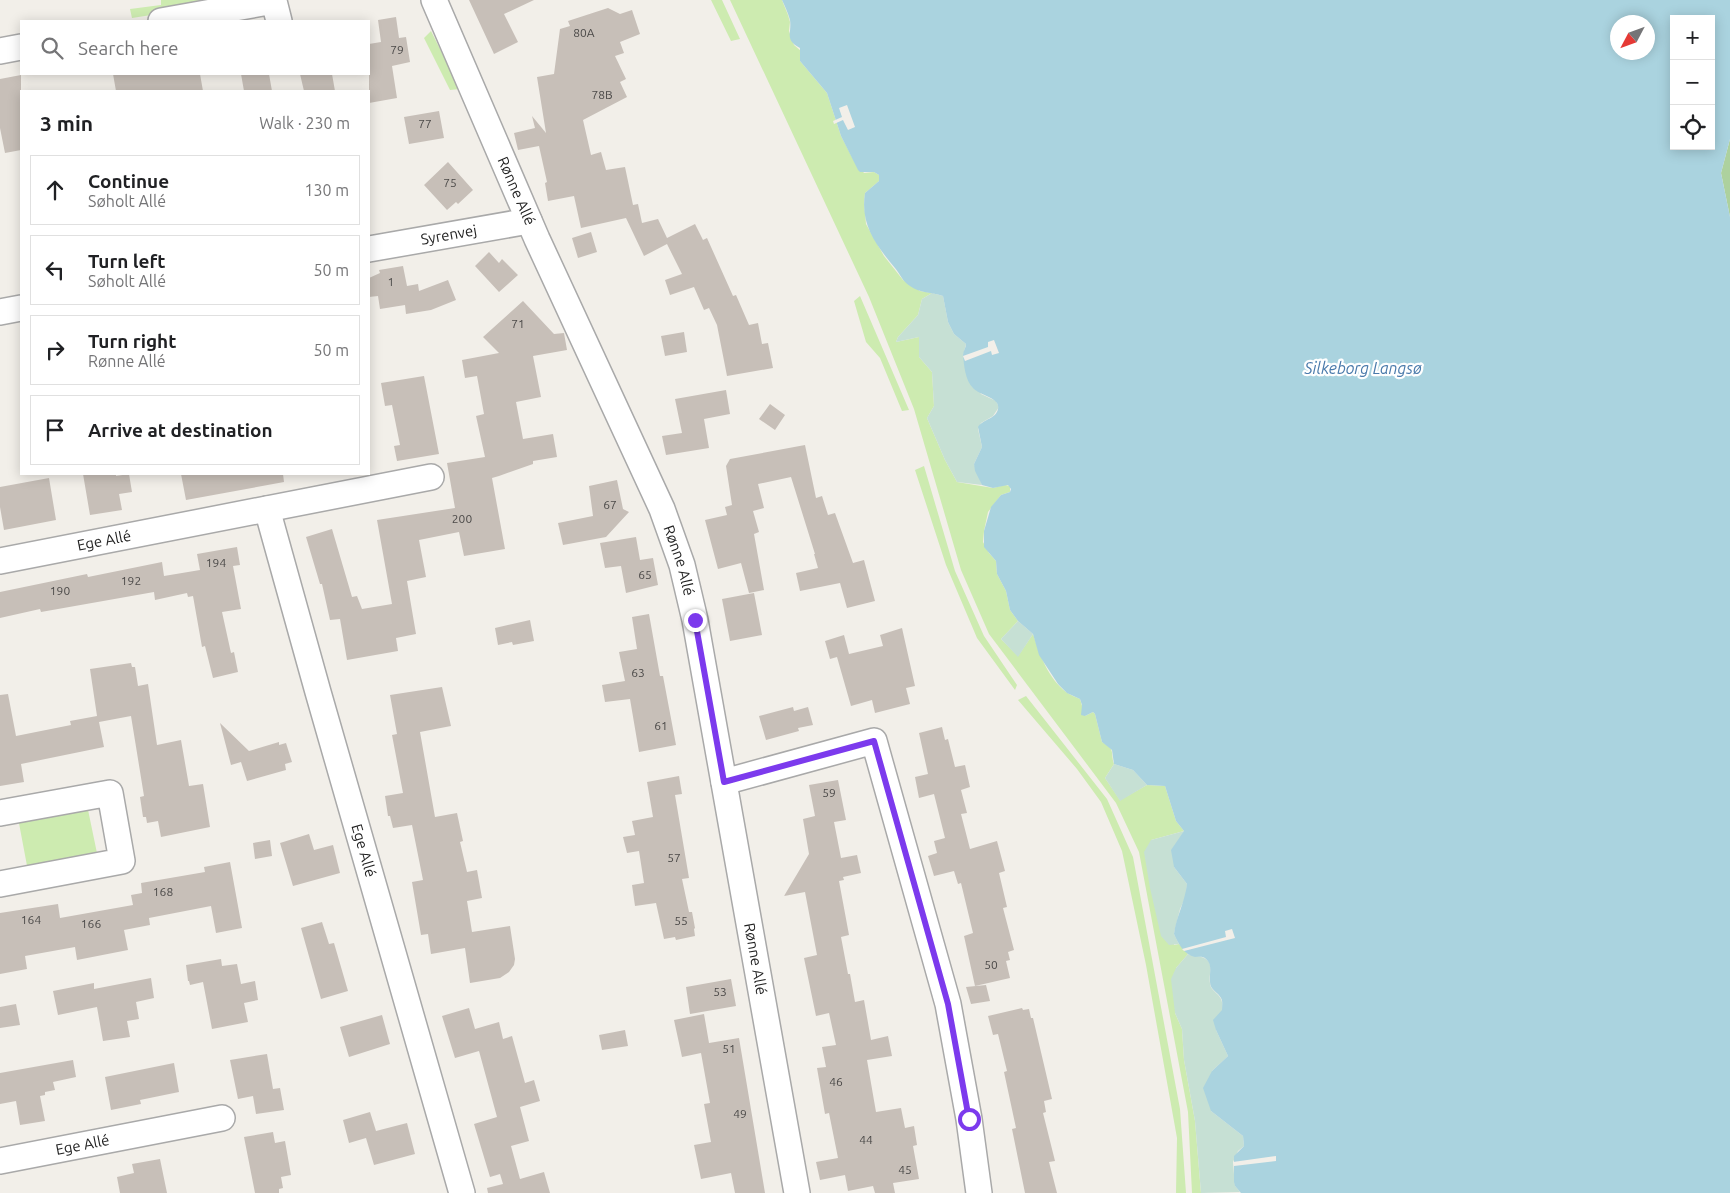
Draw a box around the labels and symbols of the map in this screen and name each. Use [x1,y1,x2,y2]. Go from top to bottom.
north arrow [1610,15,1655,60]
house number: 80A [573,26,595,39]
house number: 79 [390,43,404,56]
house number: 78B [591,88,613,101]
house number: 77 [418,117,432,130]
street label: Rønne Allé [495,154,539,228]
house number: 75 [443,176,457,189]
street label: Syrenvej [419,221,478,248]
house number: 1 [388,275,394,288]
house number: 71 [511,317,525,330]
water label: Silkeborg Langsø [1303,359,1422,377]
house number: 67 [603,498,617,511]
house number: 200 [452,512,472,525]
street label: Rønne Allé [660,523,698,597]
street label: Ege Allé [76,527,132,554]
house number: 194 [206,556,226,569]
house number: 65 [638,568,652,581]
house number: 192 [121,574,141,587]
house number: 190 [50,584,70,597]
route end [684,609,707,632]
house number: 63 [631,666,645,679]
house number: 61 [654,719,668,732]
house number: 59 [822,786,836,799]
street label: Ege Allé [348,822,380,879]
house number: 57 [667,851,681,864]
house number: 168 [153,885,173,898]
house number: 164 [21,913,41,926]
house number: 55 [674,914,688,927]
house number: 166 [81,917,101,930]
street label: Rønne Allé [741,921,771,996]
house number: 50 [984,958,998,971]
house number: 53 [713,985,727,998]
house number: 51 [722,1042,736,1055]
house number: 46 [829,1075,843,1088]
house number: 49 [733,1107,747,1120]
route start [958,1108,981,1131]
street label: Ege Allé [54,1131,111,1158]
house number: 44 [859,1133,873,1146]
house number: 45 [898,1163,912,1176]

